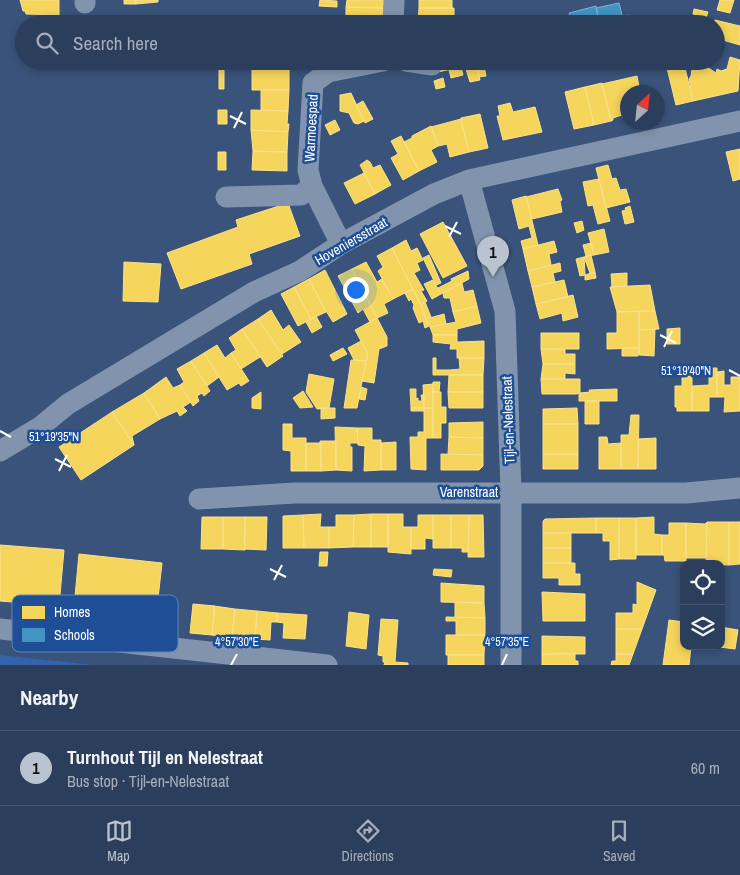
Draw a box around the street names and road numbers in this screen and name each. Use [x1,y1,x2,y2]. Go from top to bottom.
street label: Warmoespad [300,94,322,162]
street label: Hoveniersstraat [311,213,391,269]
street label: Tijl-en-Nelestraat [497,376,519,464]
street label: Varenstraat [440,483,498,501]

